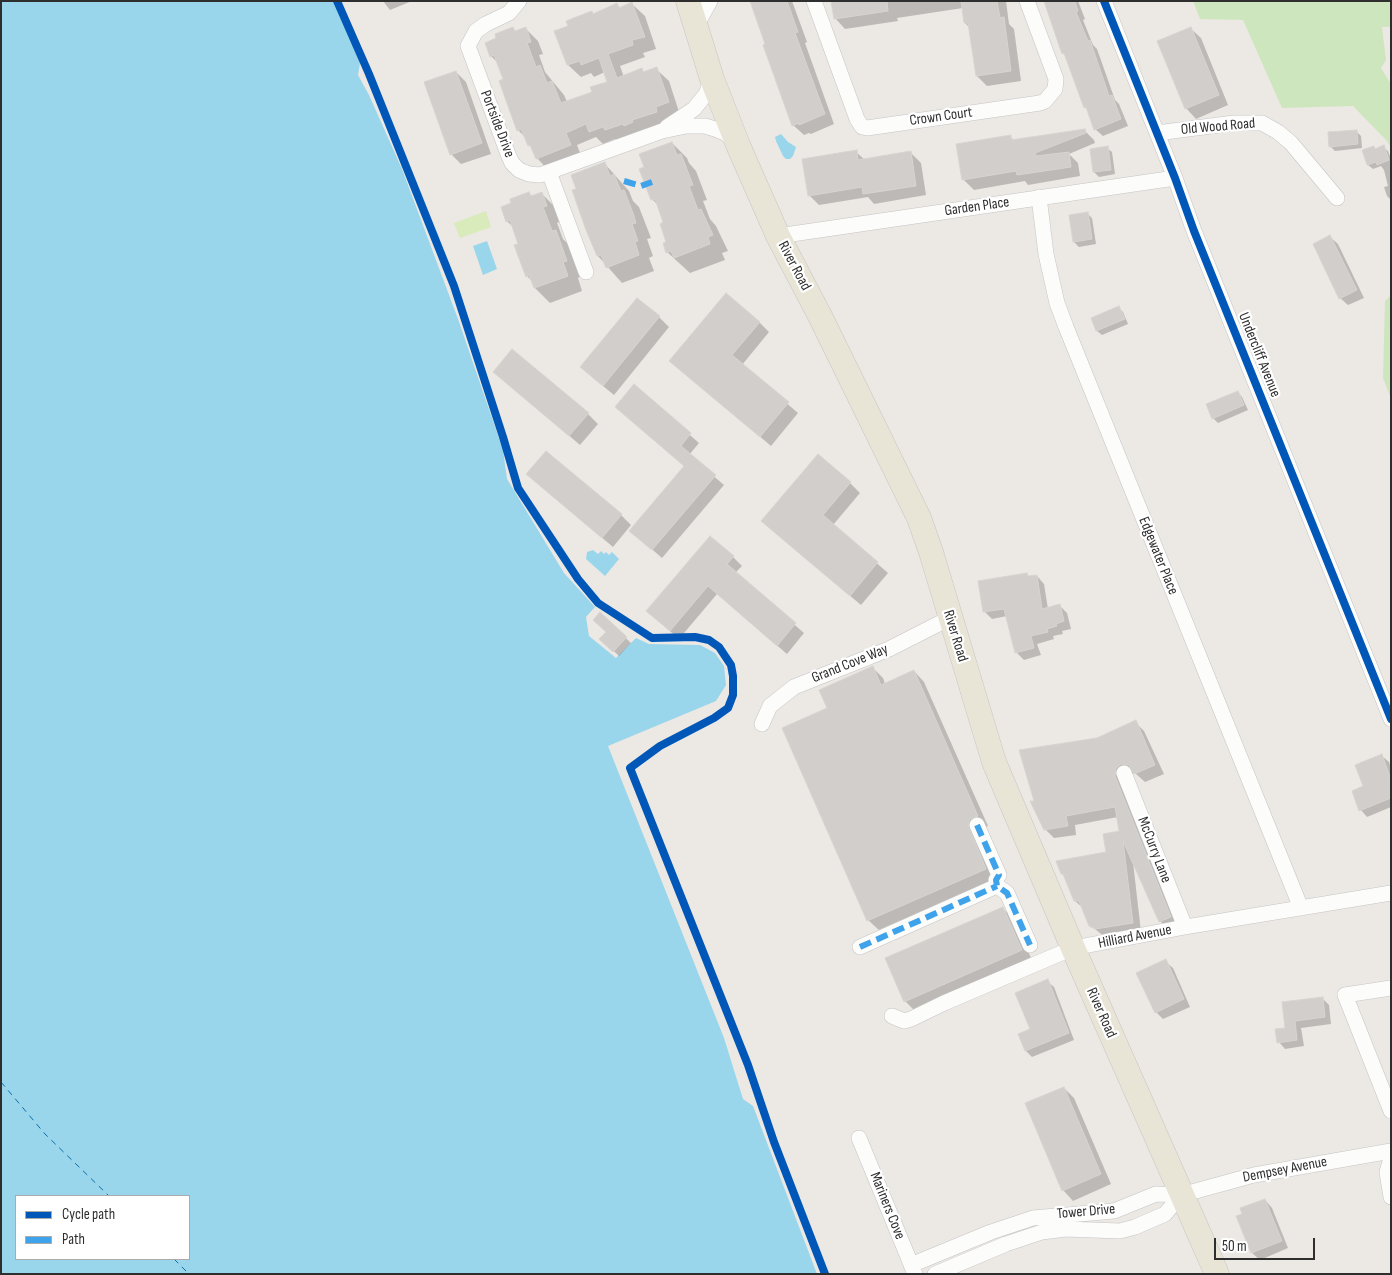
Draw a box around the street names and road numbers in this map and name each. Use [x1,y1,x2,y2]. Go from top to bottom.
street label: Portside Drive [476,88,518,160]
street label: Crown Court [908,104,974,130]
street label: Old Wood Road [1180,115,1256,139]
street label: Garden Place [943,194,1011,220]
street label: River Road [774,238,814,294]
street label: Undercliff Avenue [1234,310,1284,400]
street label: Edgewater Place [1134,514,1182,598]
street label: River Road [939,608,971,664]
street label: Grand Cove Way [809,641,891,687]
street label: McCurry Lane [1133,815,1175,885]
street label: Hilliard Avenue [1097,921,1173,953]
street label: River Road [1082,985,1120,1041]
street label: Dempsey Avenue [1241,1153,1329,1187]
street label: Mariners Cove [865,1170,909,1242]
street label: Tower Drive [1056,1200,1116,1224]

